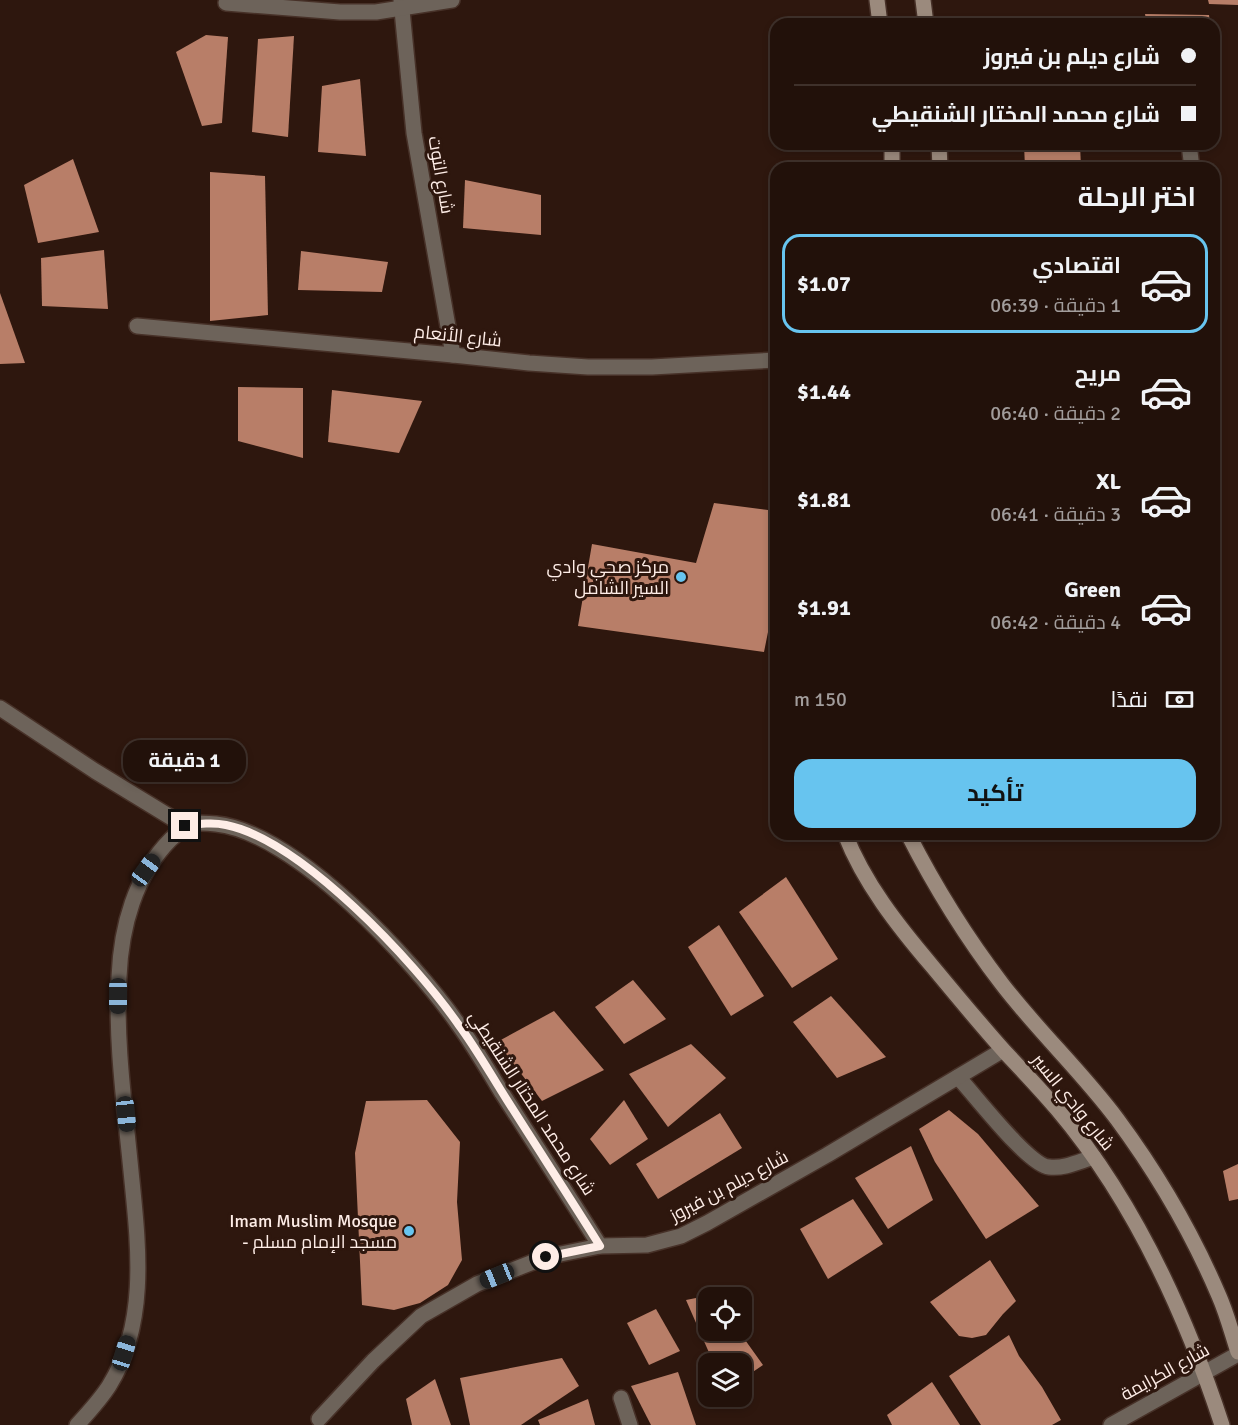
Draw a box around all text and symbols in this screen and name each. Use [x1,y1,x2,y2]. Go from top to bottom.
text: شارع ديلم بن فيروز [984,43,1160,70]
text: شارع محمد المختار الشنقيطي [872,101,1160,128]
street label: شارع التوت [422,134,459,216]
text: اختر الرحلة [1078,181,1196,214]
text: اقتصادي [1032,252,1121,279]
icon: car [1139,257,1193,311]
text: $1.07 [797,270,851,297]
text: 1 دقيقة · 06:39 [990,293,1121,318]
street label: شارع الأنعام [413,320,503,353]
text: مريح [1075,360,1121,387]
icon: car [1139,365,1193,419]
text: $1.44 [797,378,851,405]
text: 2 دقيقة · 06:40 [990,401,1121,426]
text: XL [1096,468,1121,495]
icon: car [1139,473,1193,527]
text: $1.81 [797,486,851,513]
text: 3 دقيقة · 06:41 [990,502,1121,527]
place label: مركز صحي وادي السير الشامل [546,556,669,599]
marker: مركز صحي وادي السير الشامل [674,570,688,584]
text: Green [1064,576,1121,603]
icon: car [1139,581,1193,635]
text: $1.91 [797,594,851,621]
text: 4 دقيقة · 06:42 [990,610,1121,635]
icon: cash [1163,683,1196,716]
text: نقدًا [1110,686,1148,713]
text: 150 m [794,687,847,712]
callout: 1 دقيقة [124,739,246,781]
text: 1 دقيقة [149,748,220,773]
button: تأكيد [794,759,1196,828]
route end [171,812,198,839]
car [128,850,164,890]
car [109,978,127,1014]
street label: شارع محمد المختار الشنقيطي [461,1007,600,1201]
street label: شارع وادي السير [1024,1048,1119,1157]
car [115,1095,137,1133]
street label: شارع ديلم بن فيروز [665,1145,793,1228]
place label: Imam Muslim Mosque - مسجد الإمام مسلم [229,1210,397,1254]
marker: Imam Muslim Mosque - مسجد الإمام مسلم [402,1224,416,1238]
route start [532,1243,559,1270]
car [477,1261,517,1291]
map controls [698,1287,752,1407]
button: locate [698,1287,752,1341]
car [110,1333,138,1373]
street label: شارع الكرايمة [1117,1339,1214,1406]
button: layers [698,1353,752,1407]

